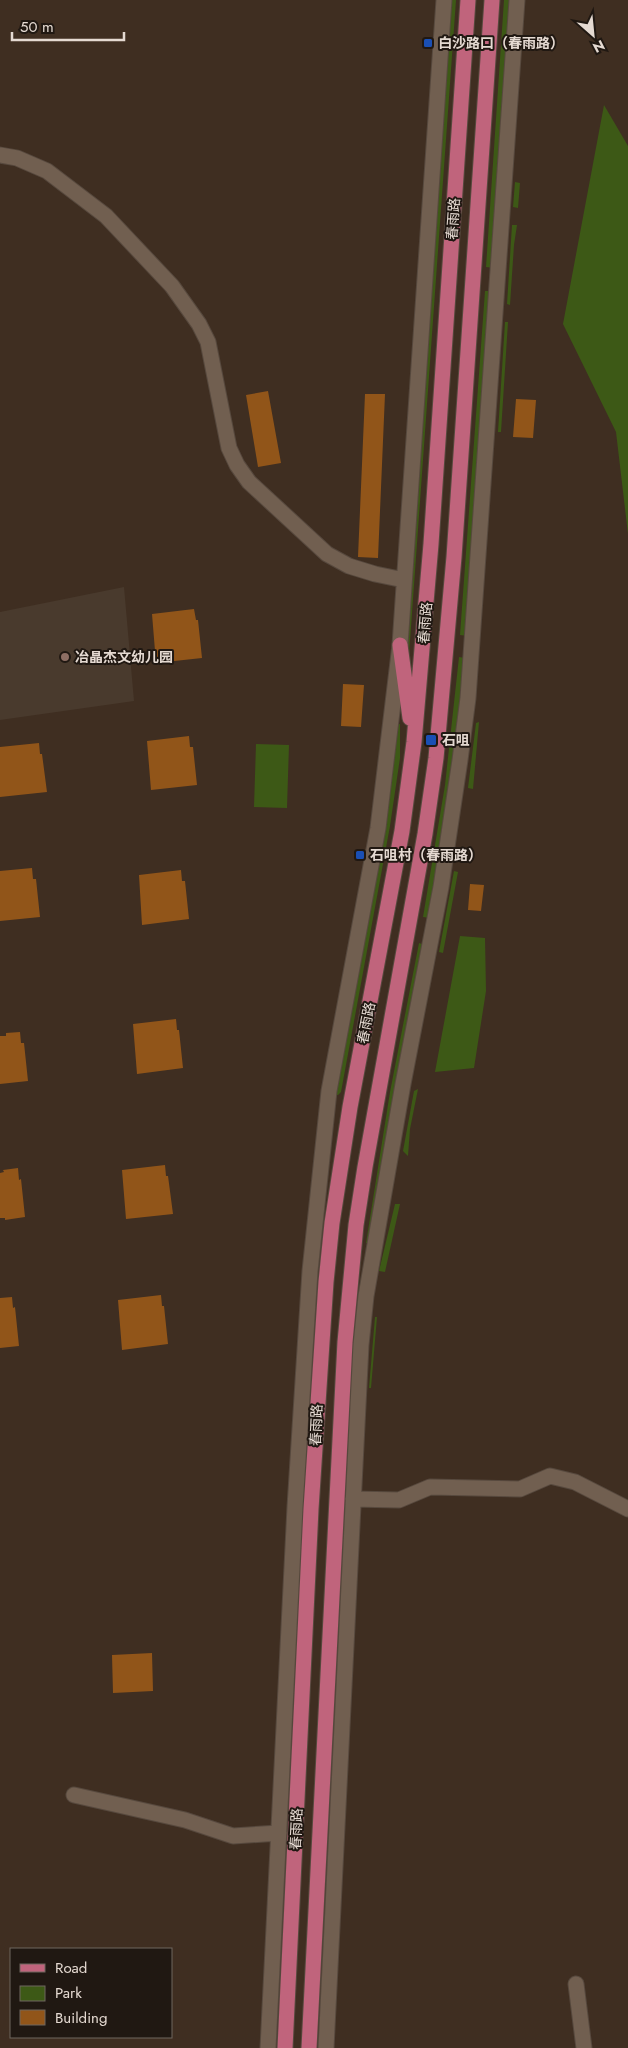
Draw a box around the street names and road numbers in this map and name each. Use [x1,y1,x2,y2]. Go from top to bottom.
street label: 春雨路 [442,197,464,241]
street label: 春雨路 [413,601,437,645]
street label: 春雨路 [352,1000,380,1046]
street label: 春雨路 [305,1404,327,1446]
street label: 春雨路 [285,1808,307,1850]

